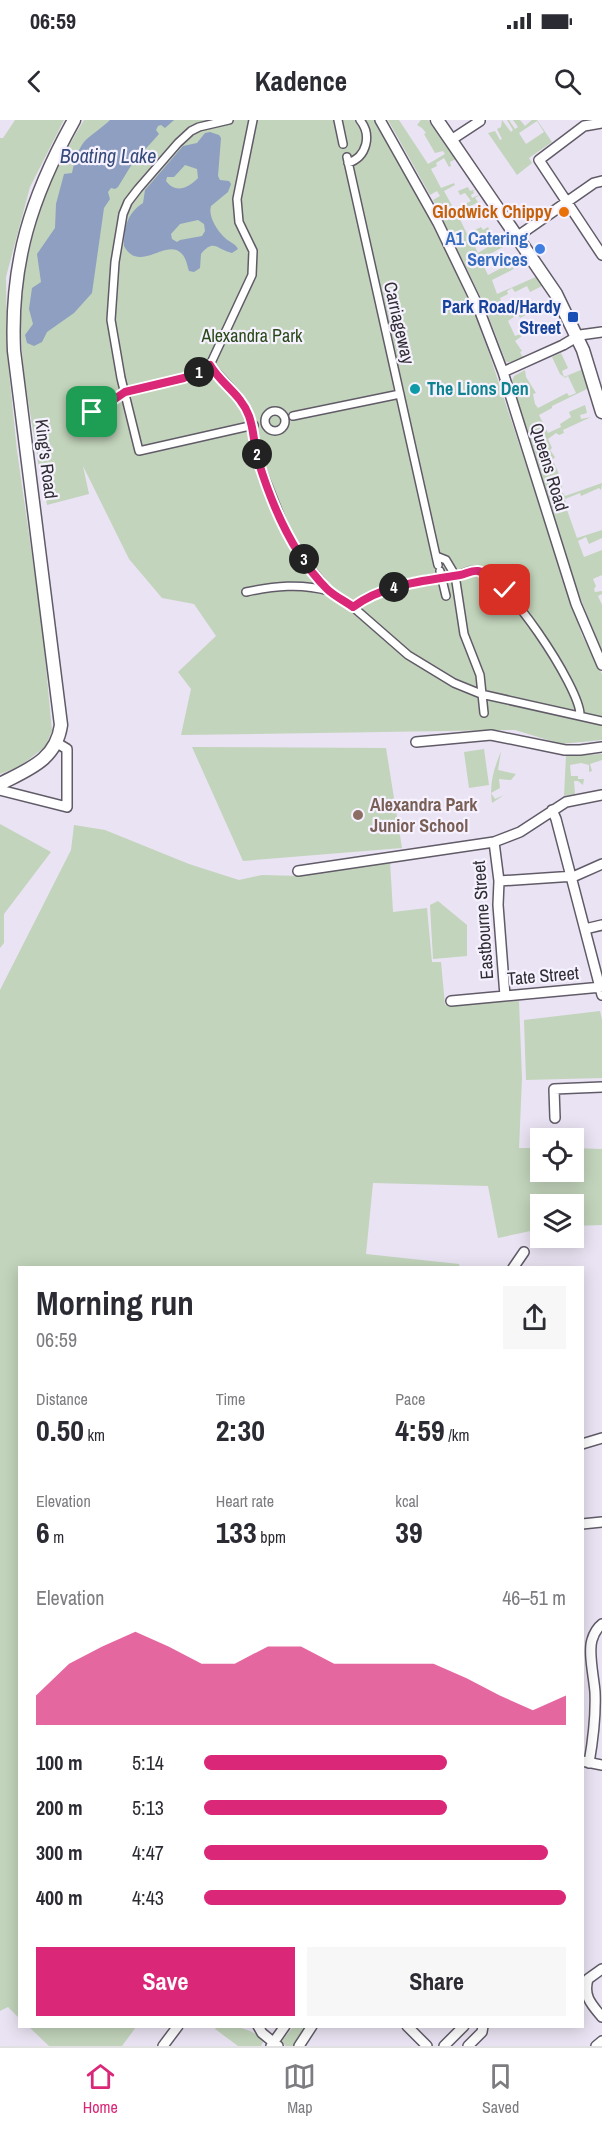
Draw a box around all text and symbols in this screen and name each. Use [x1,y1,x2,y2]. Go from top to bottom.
text: 06:59 [30,6,76,36]
text: Kadence [255,63,347,99]
icon: back [18,65,51,98]
icon: search [551,65,584,98]
water label: Boating Lake [60,142,156,169]
place label: Glodwick Chippy [432,199,553,224]
marker: Glodwick Chippy [557,205,571,219]
place label: A1 Catering Services [445,226,528,272]
marker: A1 Catering Services [533,242,547,256]
street label: Carriageway [378,279,421,367]
place label: Park Road/Hardy Street [442,294,562,340]
marker: Park Road/Hardy Street [566,310,580,324]
park label: Alexandra Park [201,323,303,348]
pin: 1 [184,357,214,387]
text: 1 [195,361,203,383]
place label: The Lions Den [427,376,529,401]
marker: The Lions Den [408,382,422,396]
pin [66,386,117,437]
icon: arrive [75,395,108,428]
street label: King's Road [29,418,64,500]
street label: Queens Road [524,420,575,514]
pin: 2 [242,439,272,469]
text: 2 [253,443,261,465]
pin: 3 [289,544,319,574]
text: 3 [300,548,308,570]
pin [479,564,530,615]
pin: 4 [379,572,409,602]
icon: check [488,573,521,606]
text: 4 [390,576,398,598]
place label: Alexandra Park Junior School [370,792,478,838]
marker: Alexandra Park Junior School [351,808,365,822]
street label: Eastbourne Street [466,860,499,980]
street label: Tate Street [506,960,580,991]
map controls [530,1128,584,1248]
button: locate [530,1128,584,1182]
button: layers [530,1194,584,1248]
text: Morning run [36,1281,194,1325]
button: share [503,1286,566,1349]
text: 06:59 [36,1326,77,1353]
text: Distance [36,1388,88,1410]
text: Time [216,1388,245,1410]
text: Pace [395,1388,425,1410]
text: 0.50 [36,1410,84,1450]
text: 2:30 [216,1410,265,1450]
text: 4:59 [395,1410,445,1450]
text: km [84,1424,105,1446]
text: /km [445,1424,469,1446]
text: Elevation [36,1490,91,1512]
text: Heart rate [216,1490,274,1512]
text: kcal [395,1490,419,1512]
text: 6 [36,1512,50,1552]
text: 133 [216,1512,257,1552]
text: 39 [395,1512,423,1552]
text: m [50,1526,64,1548]
text: bpm [257,1526,286,1548]
text: Elevation [36,1584,104,1611]
text: 46–51 m [502,1584,566,1611]
text: 100 m [36,1749,83,1776]
text: 5:14 [132,1749,164,1776]
text: 200 m [36,1794,83,1821]
text: 5:13 [132,1794,164,1821]
text: 300 m [36,1839,83,1866]
text: 4:47 [132,1839,164,1866]
text: 400 m [36,1884,83,1911]
text: 4:43 [132,1884,164,1911]
button: Save [36,1947,295,2016]
button: Share [307,1947,566,2016]
tab: Home [83,2060,118,2118]
tab: Map [283,2060,316,2118]
tab: Saved [482,2060,519,2118]

